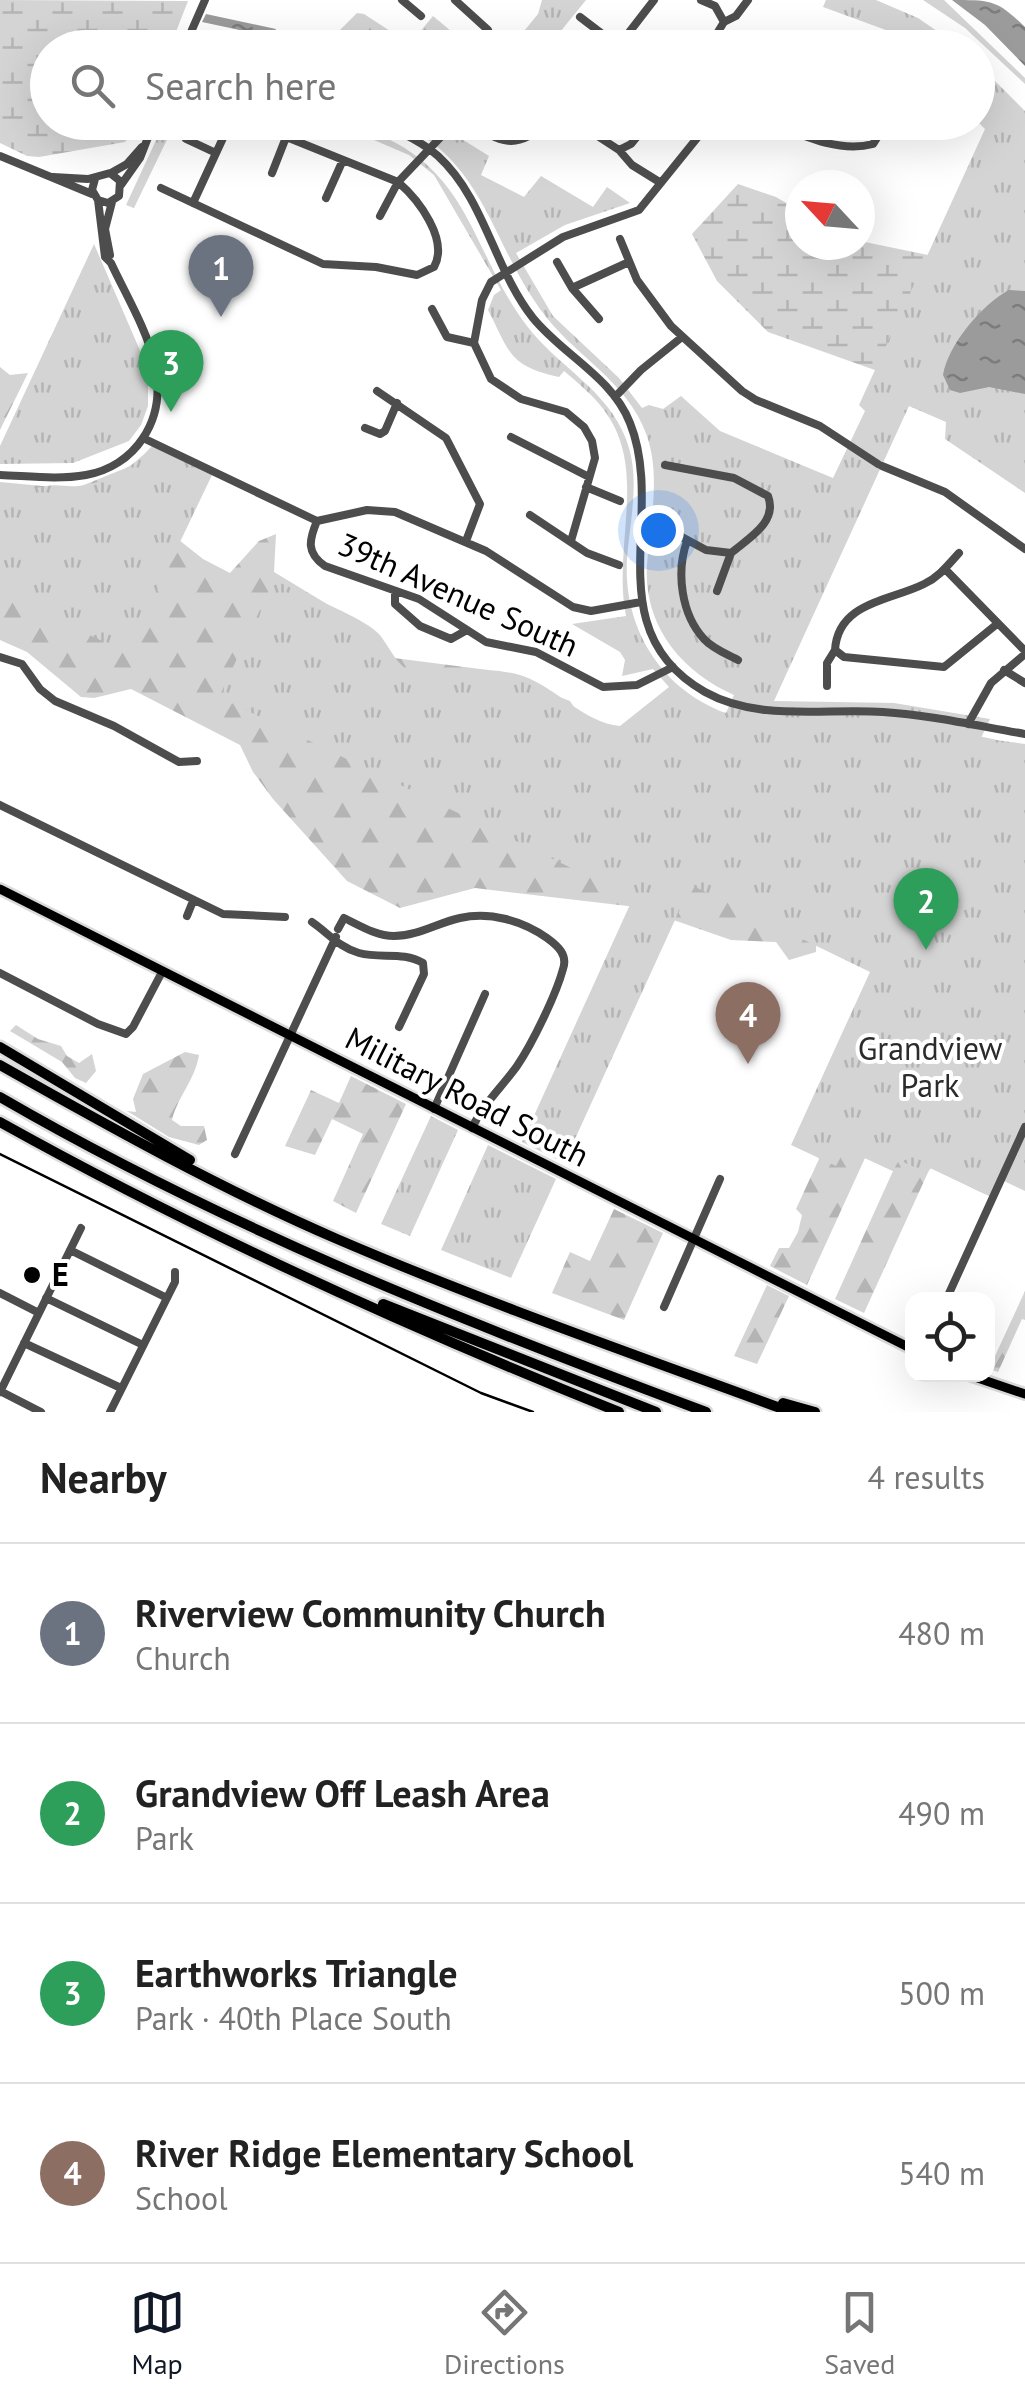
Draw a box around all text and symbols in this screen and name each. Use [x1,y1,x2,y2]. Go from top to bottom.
search box [30,30,995,140]
icon: search [65,58,120,113]
text: Search here [145,61,337,110]
north arrow [785,170,875,260]
pin: 1 [188,234,254,317]
pin: 3 [138,330,204,412]
your location [633,505,684,556]
street label: 39th Avenue South [332,522,585,666]
pin: 2 [894,868,958,950]
pin: 4 [716,982,780,1064]
street label: Military Road South [339,1017,596,1176]
park label: Grandview Park [858,1027,1003,1106]
place label: E [52,1253,69,1295]
marker: E [21,1264,43,1286]
map controls [905,1292,995,1382]
button: locate [905,1292,995,1382]
text: Nearby [40,1450,167,1505]
text: 4 results [867,1456,985,1498]
text: Riverview Community Church [135,1588,606,1637]
text: 1 [63,1612,82,1654]
text: 480 m [898,1612,985,1654]
text: Church [135,1637,231,1679]
text: Grandview Off Leash Area [135,1768,550,1817]
text: 2 [63,1792,82,1834]
text: 490 m [898,1792,985,1834]
text: Park [135,1817,194,1859]
text: Earthworks Triangle [135,1948,457,1997]
text: 3 [63,1972,82,2014]
text: 500 m [898,1972,985,2014]
text: Park · 40th Place South [135,1997,452,2039]
text: River Ridge Elementary School [135,2128,633,2177]
text: 4 [63,2152,82,2194]
text: 540 m [898,2152,985,2194]
text: School [135,2177,228,2219]
tab: Map [130,2285,185,2382]
tab: Directions [444,2285,565,2382]
tab: Saved [824,2285,895,2382]

